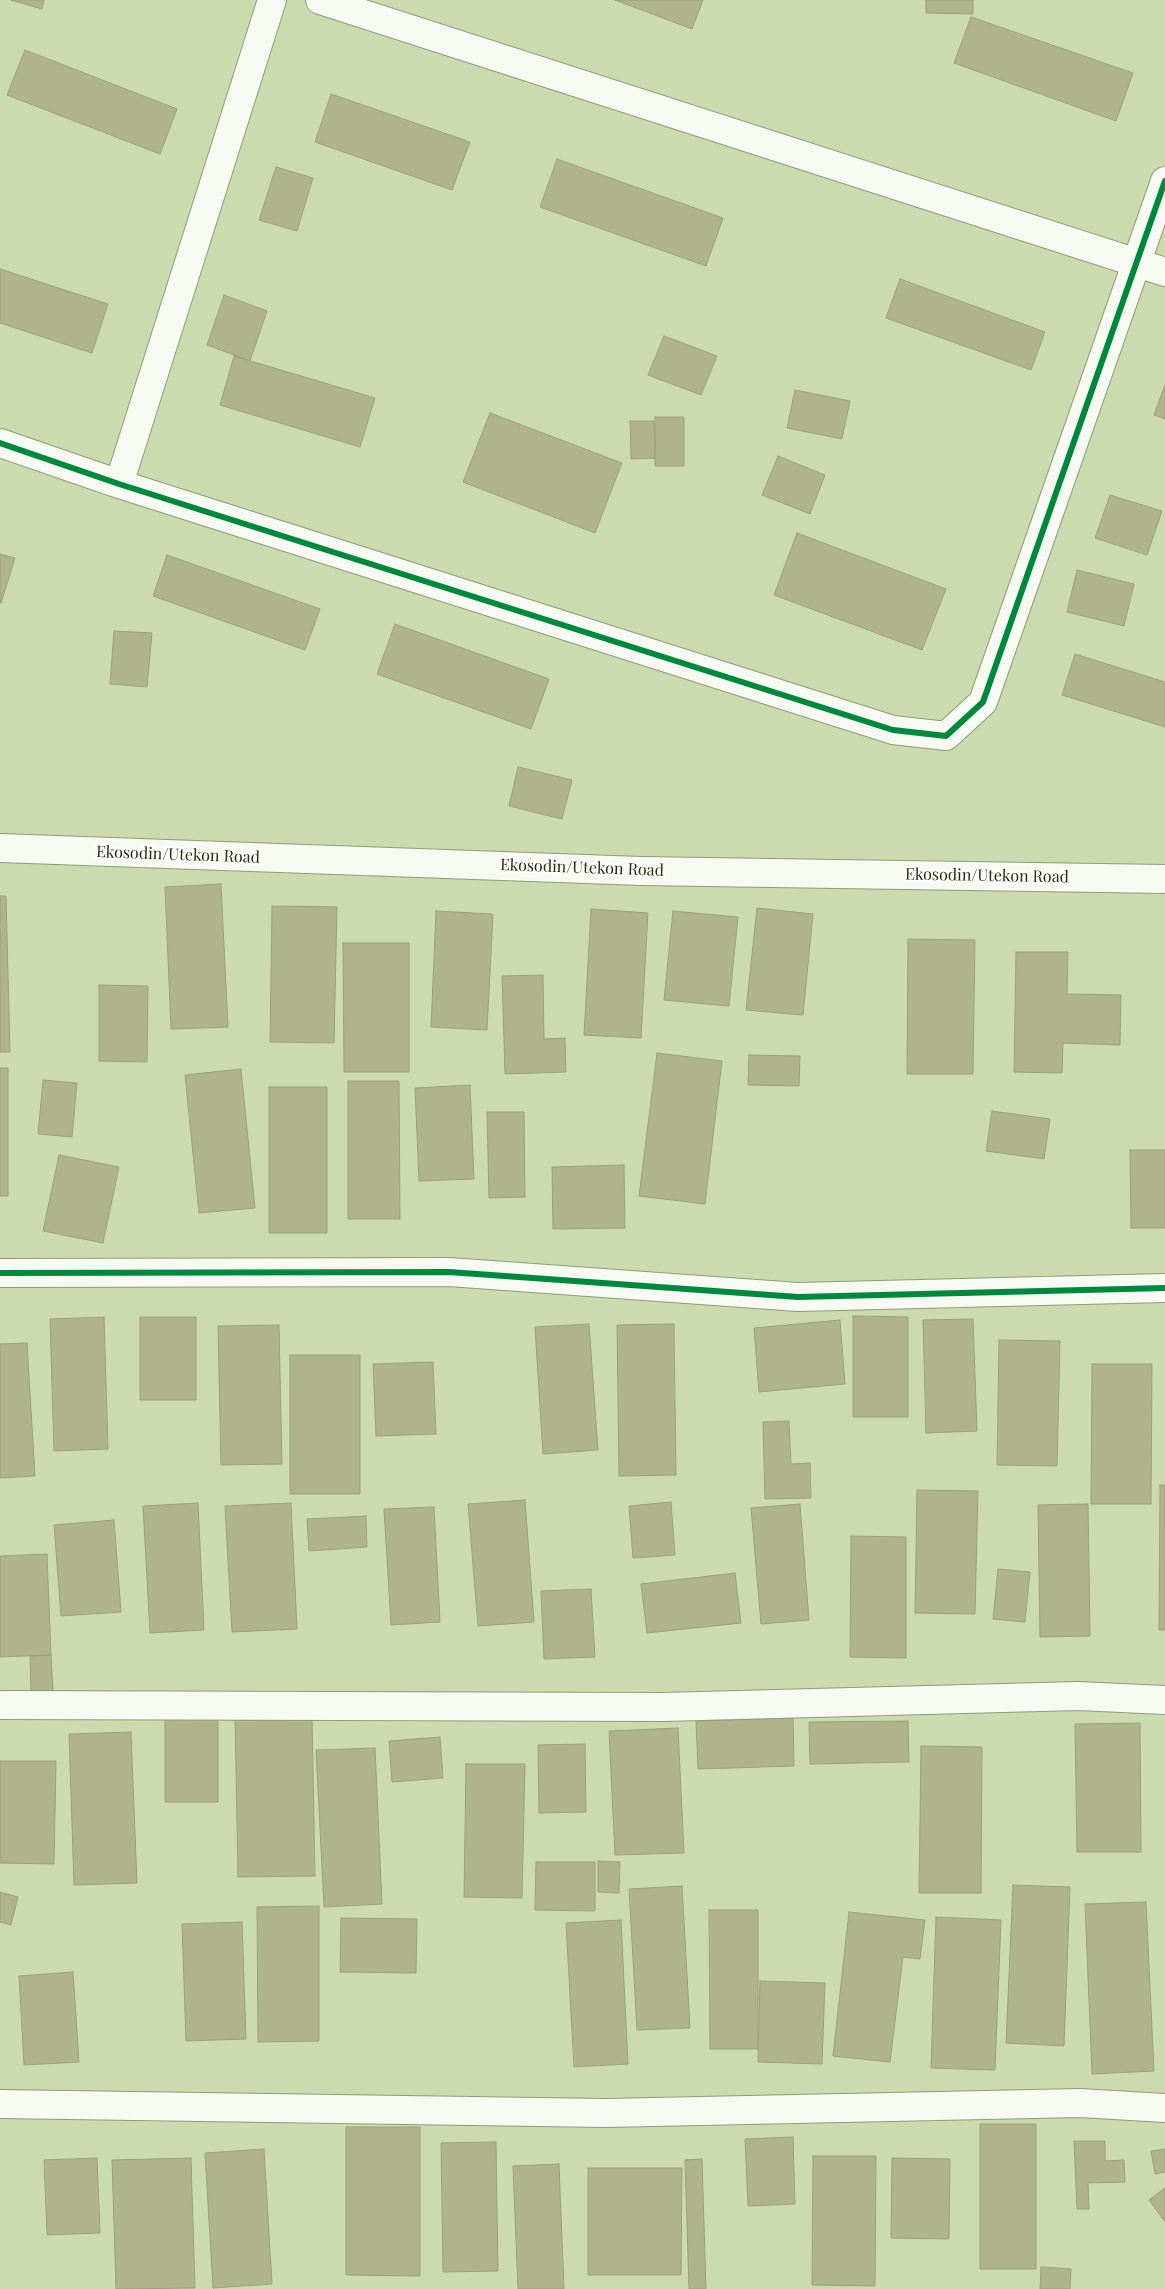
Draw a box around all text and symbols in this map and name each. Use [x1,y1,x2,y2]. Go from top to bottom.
street label: Ekosodin/Utekon Road [96,843,260,867]
street label: Ekosodin/Utekon Road [500,856,664,880]
street label: Ekosodin/Utekon Road [905,865,1069,887]

